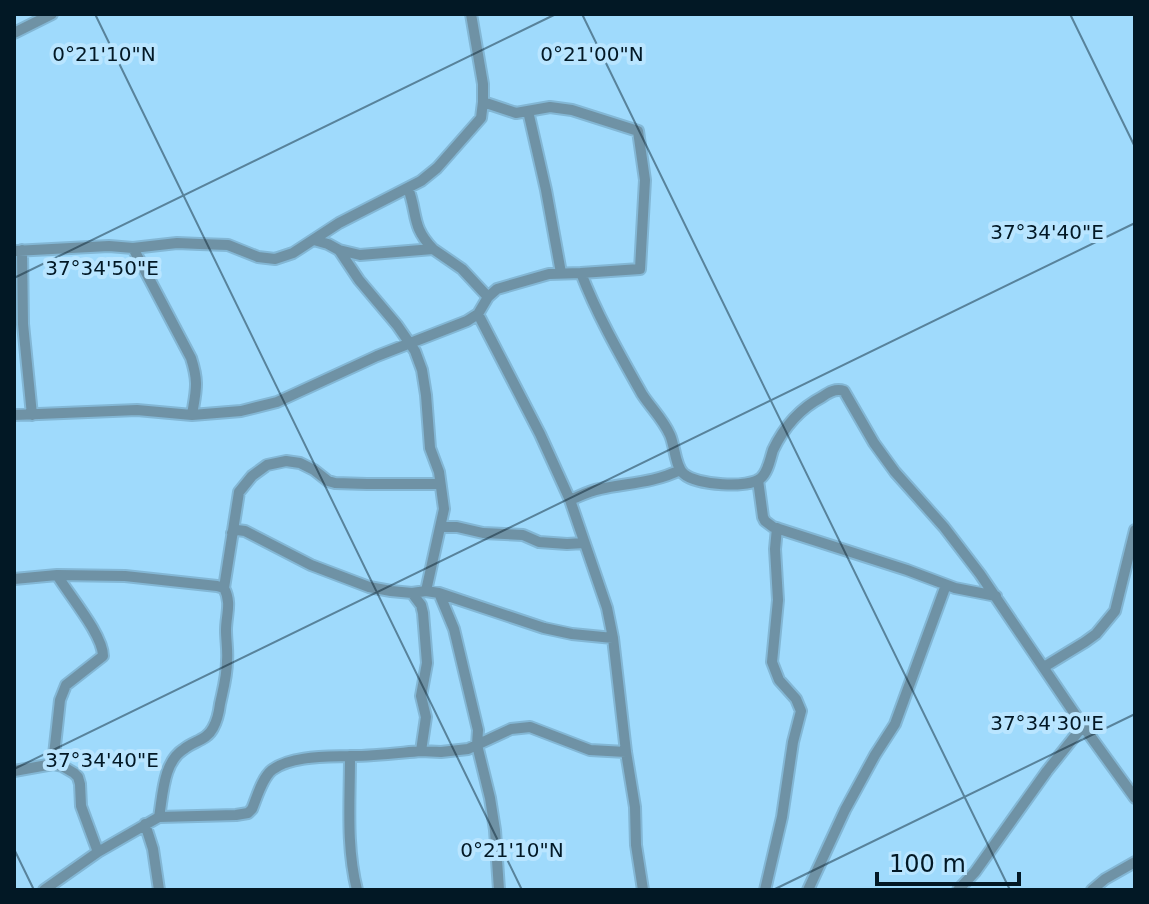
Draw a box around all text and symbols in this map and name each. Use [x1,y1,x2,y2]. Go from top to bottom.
text: 0°21'10"N [52,42,156,66]
text: 0°21'00"N [540,42,644,66]
text: 37°34'40"E [990,220,1104,244]
text: 37°34'50"E [45,256,159,280]
text: 37°34'30"E [990,711,1104,735]
text: 37°34'40"E [45,748,159,772]
scale bar [877,836,1019,886]
text: 0°21'10"N [460,838,564,862]
text: 100 m [889,850,966,878]

